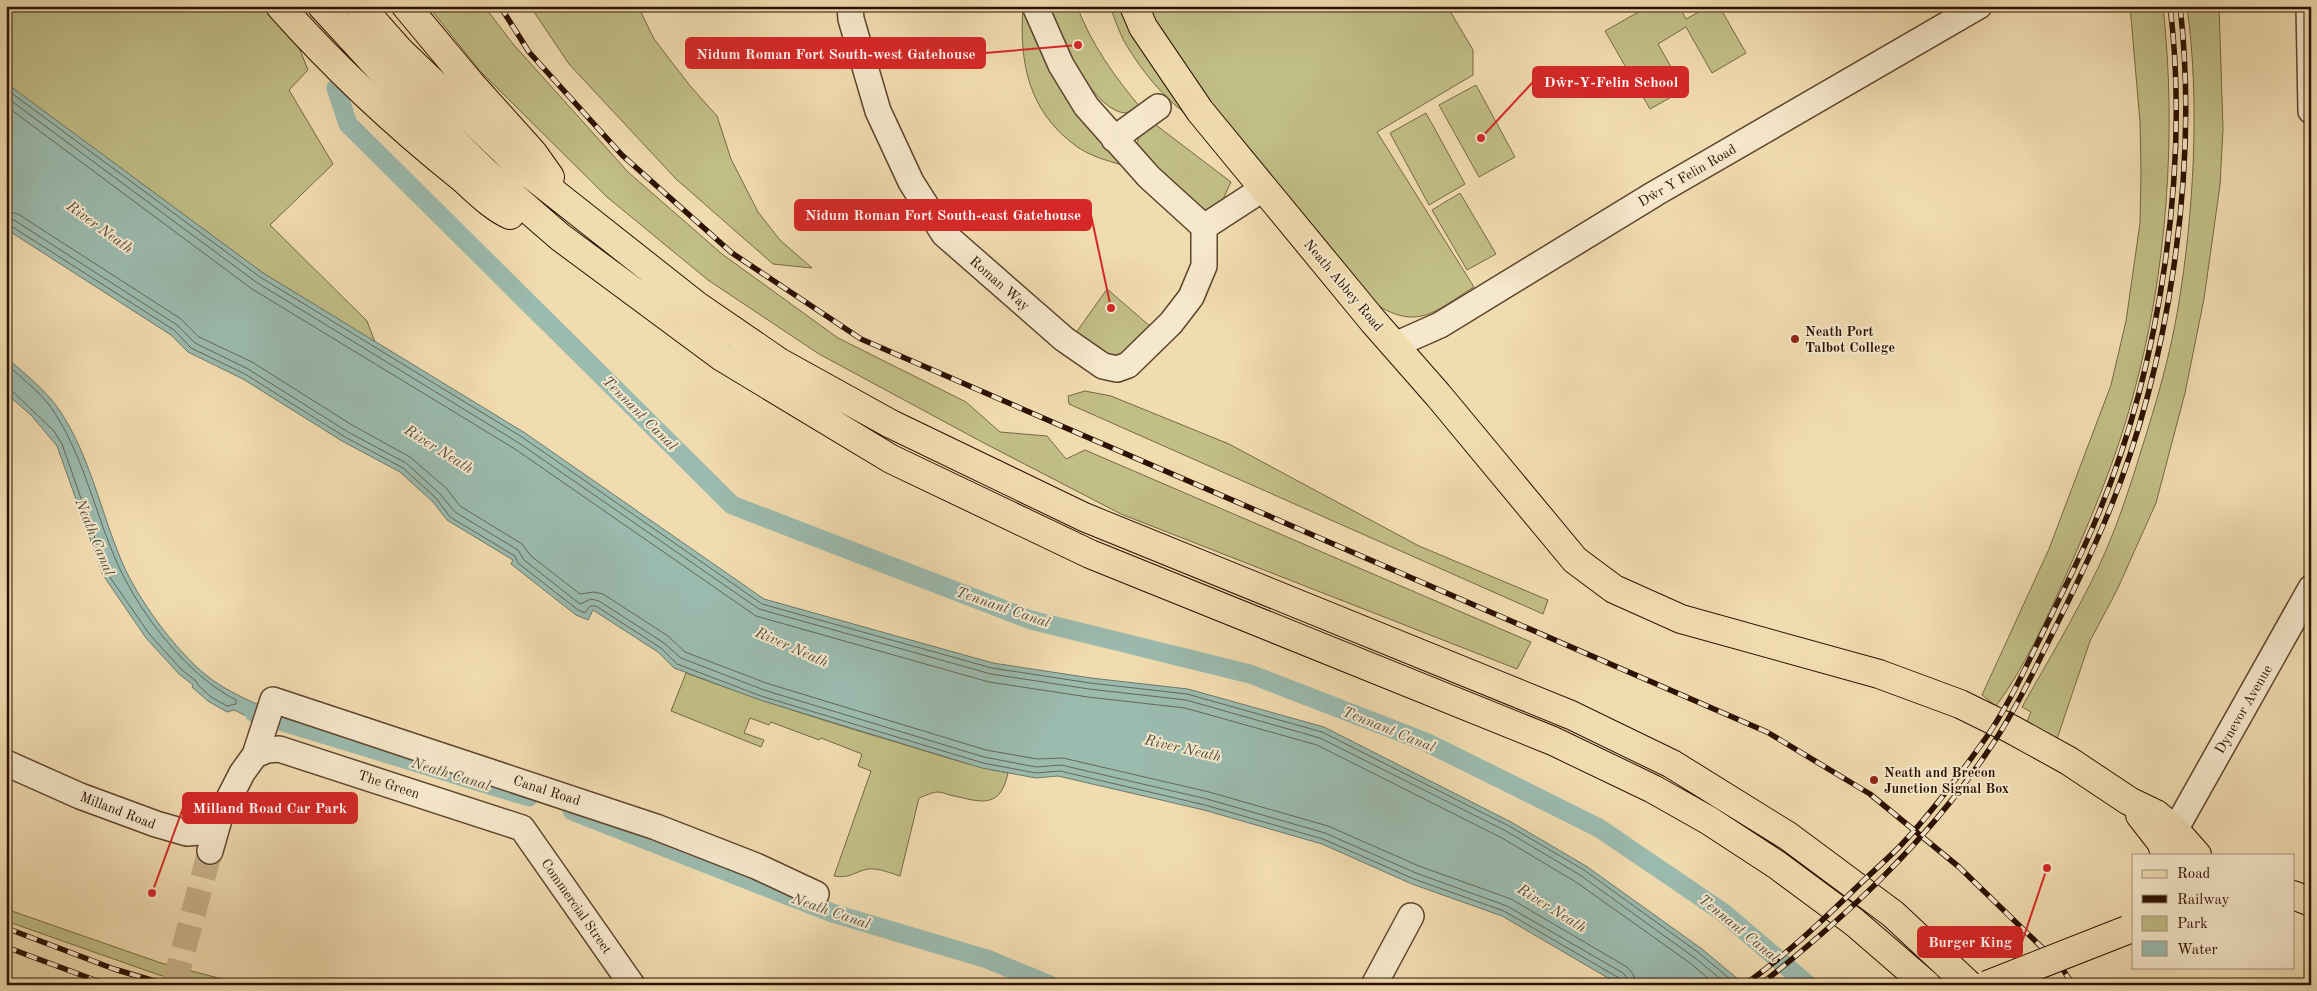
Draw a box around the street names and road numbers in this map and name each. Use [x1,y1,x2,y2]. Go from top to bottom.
street label: Dŵr Y Felin Road [1636,142,1739,210]
street label: Neath Abbey Road [1301,237,1385,334]
street label: Roman Way [967,254,1032,314]
street label: Dynevor Avenue [2213,663,2275,756]
street label: The Green [356,768,422,802]
street label: Canal Road [511,774,582,808]
street label: Milland Road [78,790,157,832]
street label: Commercial Street [538,857,614,957]

